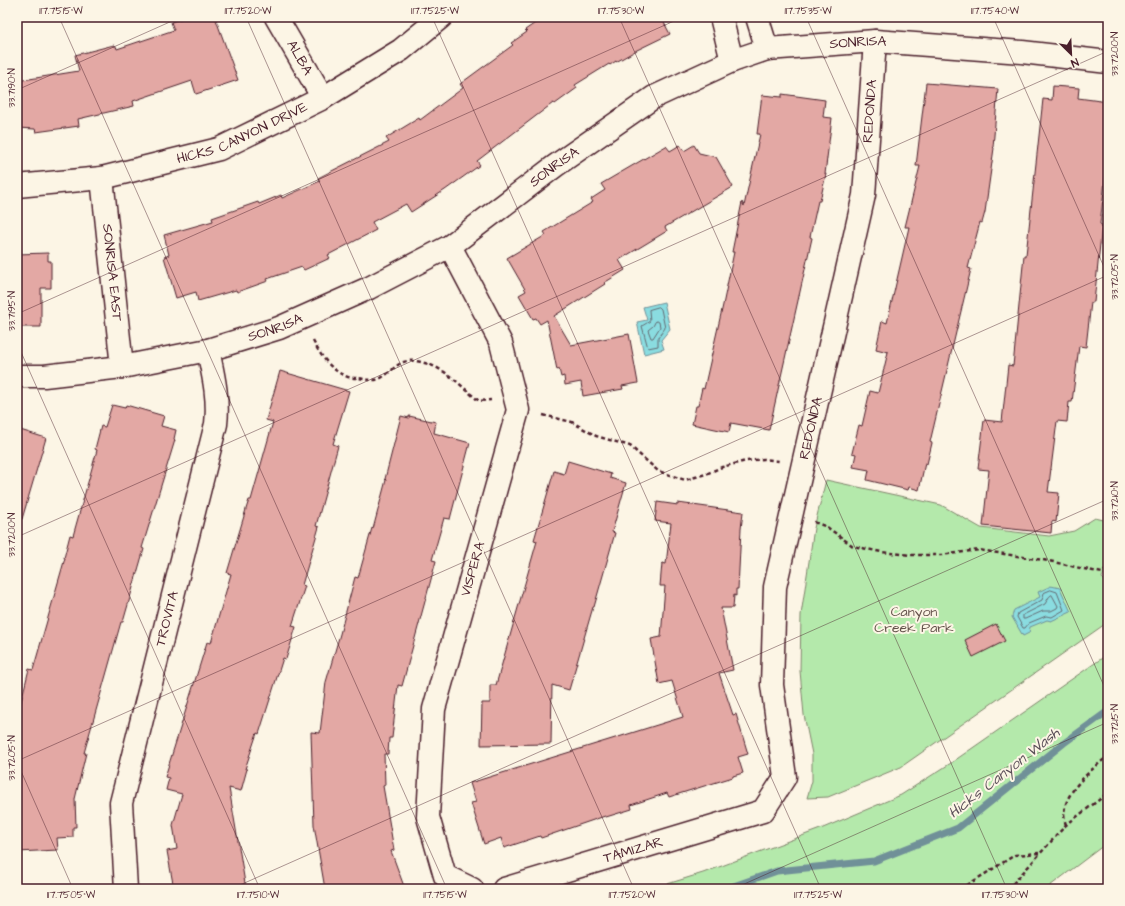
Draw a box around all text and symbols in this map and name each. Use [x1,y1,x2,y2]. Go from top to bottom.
text: 117.7515°W [39,4,83,18]
text: 117.7520°W [225,4,272,18]
text: 117.7525°W [411,4,459,18]
text: 117.7530°W [598,4,645,18]
text: 117.7535°W [784,4,832,18]
text: 117.7540°W [971,4,1020,18]
street label: SONRISA [829,31,887,54]
text: 33.7200°N [1108,32,1122,76]
north arrow [1051,34,1091,74]
street label: ALBA [282,36,318,79]
text: N [1069,54,1081,71]
text: 33.7190°N [5,68,19,108]
street label: REDONDA [858,79,882,144]
street label: HICKS CANYON DRIVE [175,97,312,169]
street label: SONRISA [525,142,583,192]
street label: SONRISA EAST [97,223,127,322]
text: 33.7205°N [1108,254,1122,300]
text: 33.7195°N [5,291,19,331]
street label: SONRISA [245,309,306,347]
street label: REDONDA [794,395,828,461]
text: 33.7210°N [1108,481,1122,521]
text: 33.7200°N [5,513,19,557]
street label: VISPERA [456,539,490,599]
street label: TROVITA [151,589,184,649]
park label: Canyon Creek Park [874,602,954,638]
text: 33.7215°N [1108,704,1122,744]
water label: Hicks Canyon Wash [944,722,1065,824]
text: 33.7205°N [5,735,19,781]
street label: TAMIZAR [601,832,666,868]
text: 117.7505°W [47,888,96,902]
text: 117.7510°W [237,888,280,902]
text: 117.7515°W [423,888,467,902]
text: 117.7520°W [609,888,656,902]
text: 117.7525°W [794,888,842,902]
text: 117.7530°W [982,888,1029,902]

